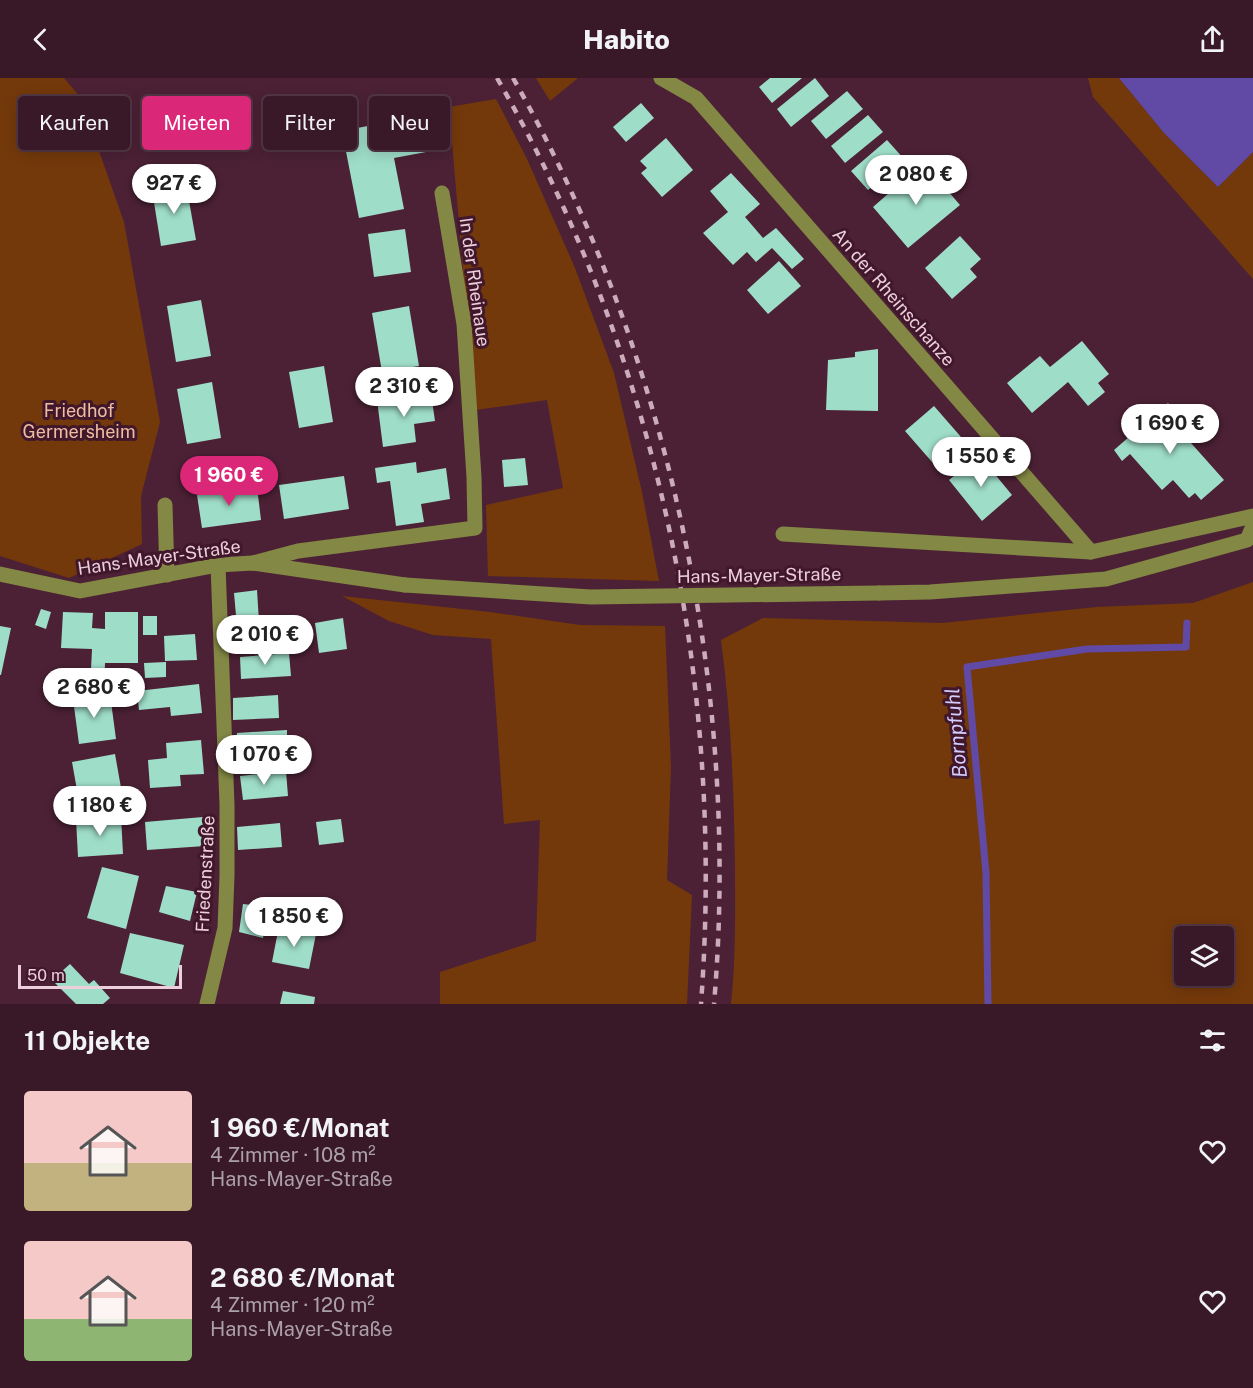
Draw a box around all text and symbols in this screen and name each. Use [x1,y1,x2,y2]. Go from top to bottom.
icon: back [24,23,57,56]
text: Habito [583,23,670,55]
icon: share [1196,23,1229,56]
chip: Kaufen [18,96,130,150]
chip: Mieten [142,96,251,150]
chip: Filter [263,96,357,150]
chip: Neu [369,96,450,150]
pin: 2 080 € [861,155,971,206]
text: 2 080 € [879,162,953,186]
pin: 927 € [132,164,216,215]
text: 927 € [146,171,202,195]
street label: In der Rheinaue [456,216,494,348]
street label: An der Rheinschanze [829,224,959,370]
pin: 2 310 € [349,367,459,418]
text: 2 310 € [369,374,439,398]
park label: Friedhof Germersheim [22,400,136,442]
pin: 1 690 € [1115,404,1225,455]
text: 1 690 € [1135,411,1205,435]
pin: 1 550 € [926,437,1036,488]
text: 1 550 € [946,444,1016,468]
pin: 1 960 € [174,456,284,507]
text: 1 960 € [194,463,264,487]
street label: Hans-Mayer-Straße [76,535,242,579]
street label: Hans-Mayer-Straße [677,563,841,587]
pin: 2 010 € [210,615,320,666]
text: 2 010 € [230,622,300,646]
pin: 2 680 € [39,668,149,719]
text: 2 680 € [57,675,131,699]
water label: Bornpfuhl [940,687,972,779]
pin: 1 070 € [209,735,319,786]
text: 1 070 € [230,742,298,766]
pin: 1 180 € [45,786,155,837]
text: 1 180 € [67,793,133,817]
street label: Friedenstraße [191,815,219,933]
pin: 1 850 € [239,897,349,948]
text: 1 850 € [259,904,329,928]
map controls [1174,926,1234,986]
button: layers [1174,926,1234,986]
scale bar [18,962,182,990]
text: 50 m [27,966,65,985]
icon: filters [1196,1024,1229,1057]
text: 11 Objekte [24,1025,150,1056]
text: 1 960 €/Monat [210,1112,389,1143]
icon: home [72,1115,144,1187]
icon: heart [1196,1135,1229,1168]
text: 4 Zimmer · 108 m² [210,1143,376,1167]
text: Hans-Mayer-Straße [210,1167,393,1191]
text: 2 680 €/Monat [210,1262,395,1293]
icon: home [72,1265,144,1337]
icon: heart [1196,1285,1229,1318]
text: 4 Zimmer · 120 m² [210,1293,375,1317]
text: Hans-Mayer-Straße [210,1317,393,1341]

